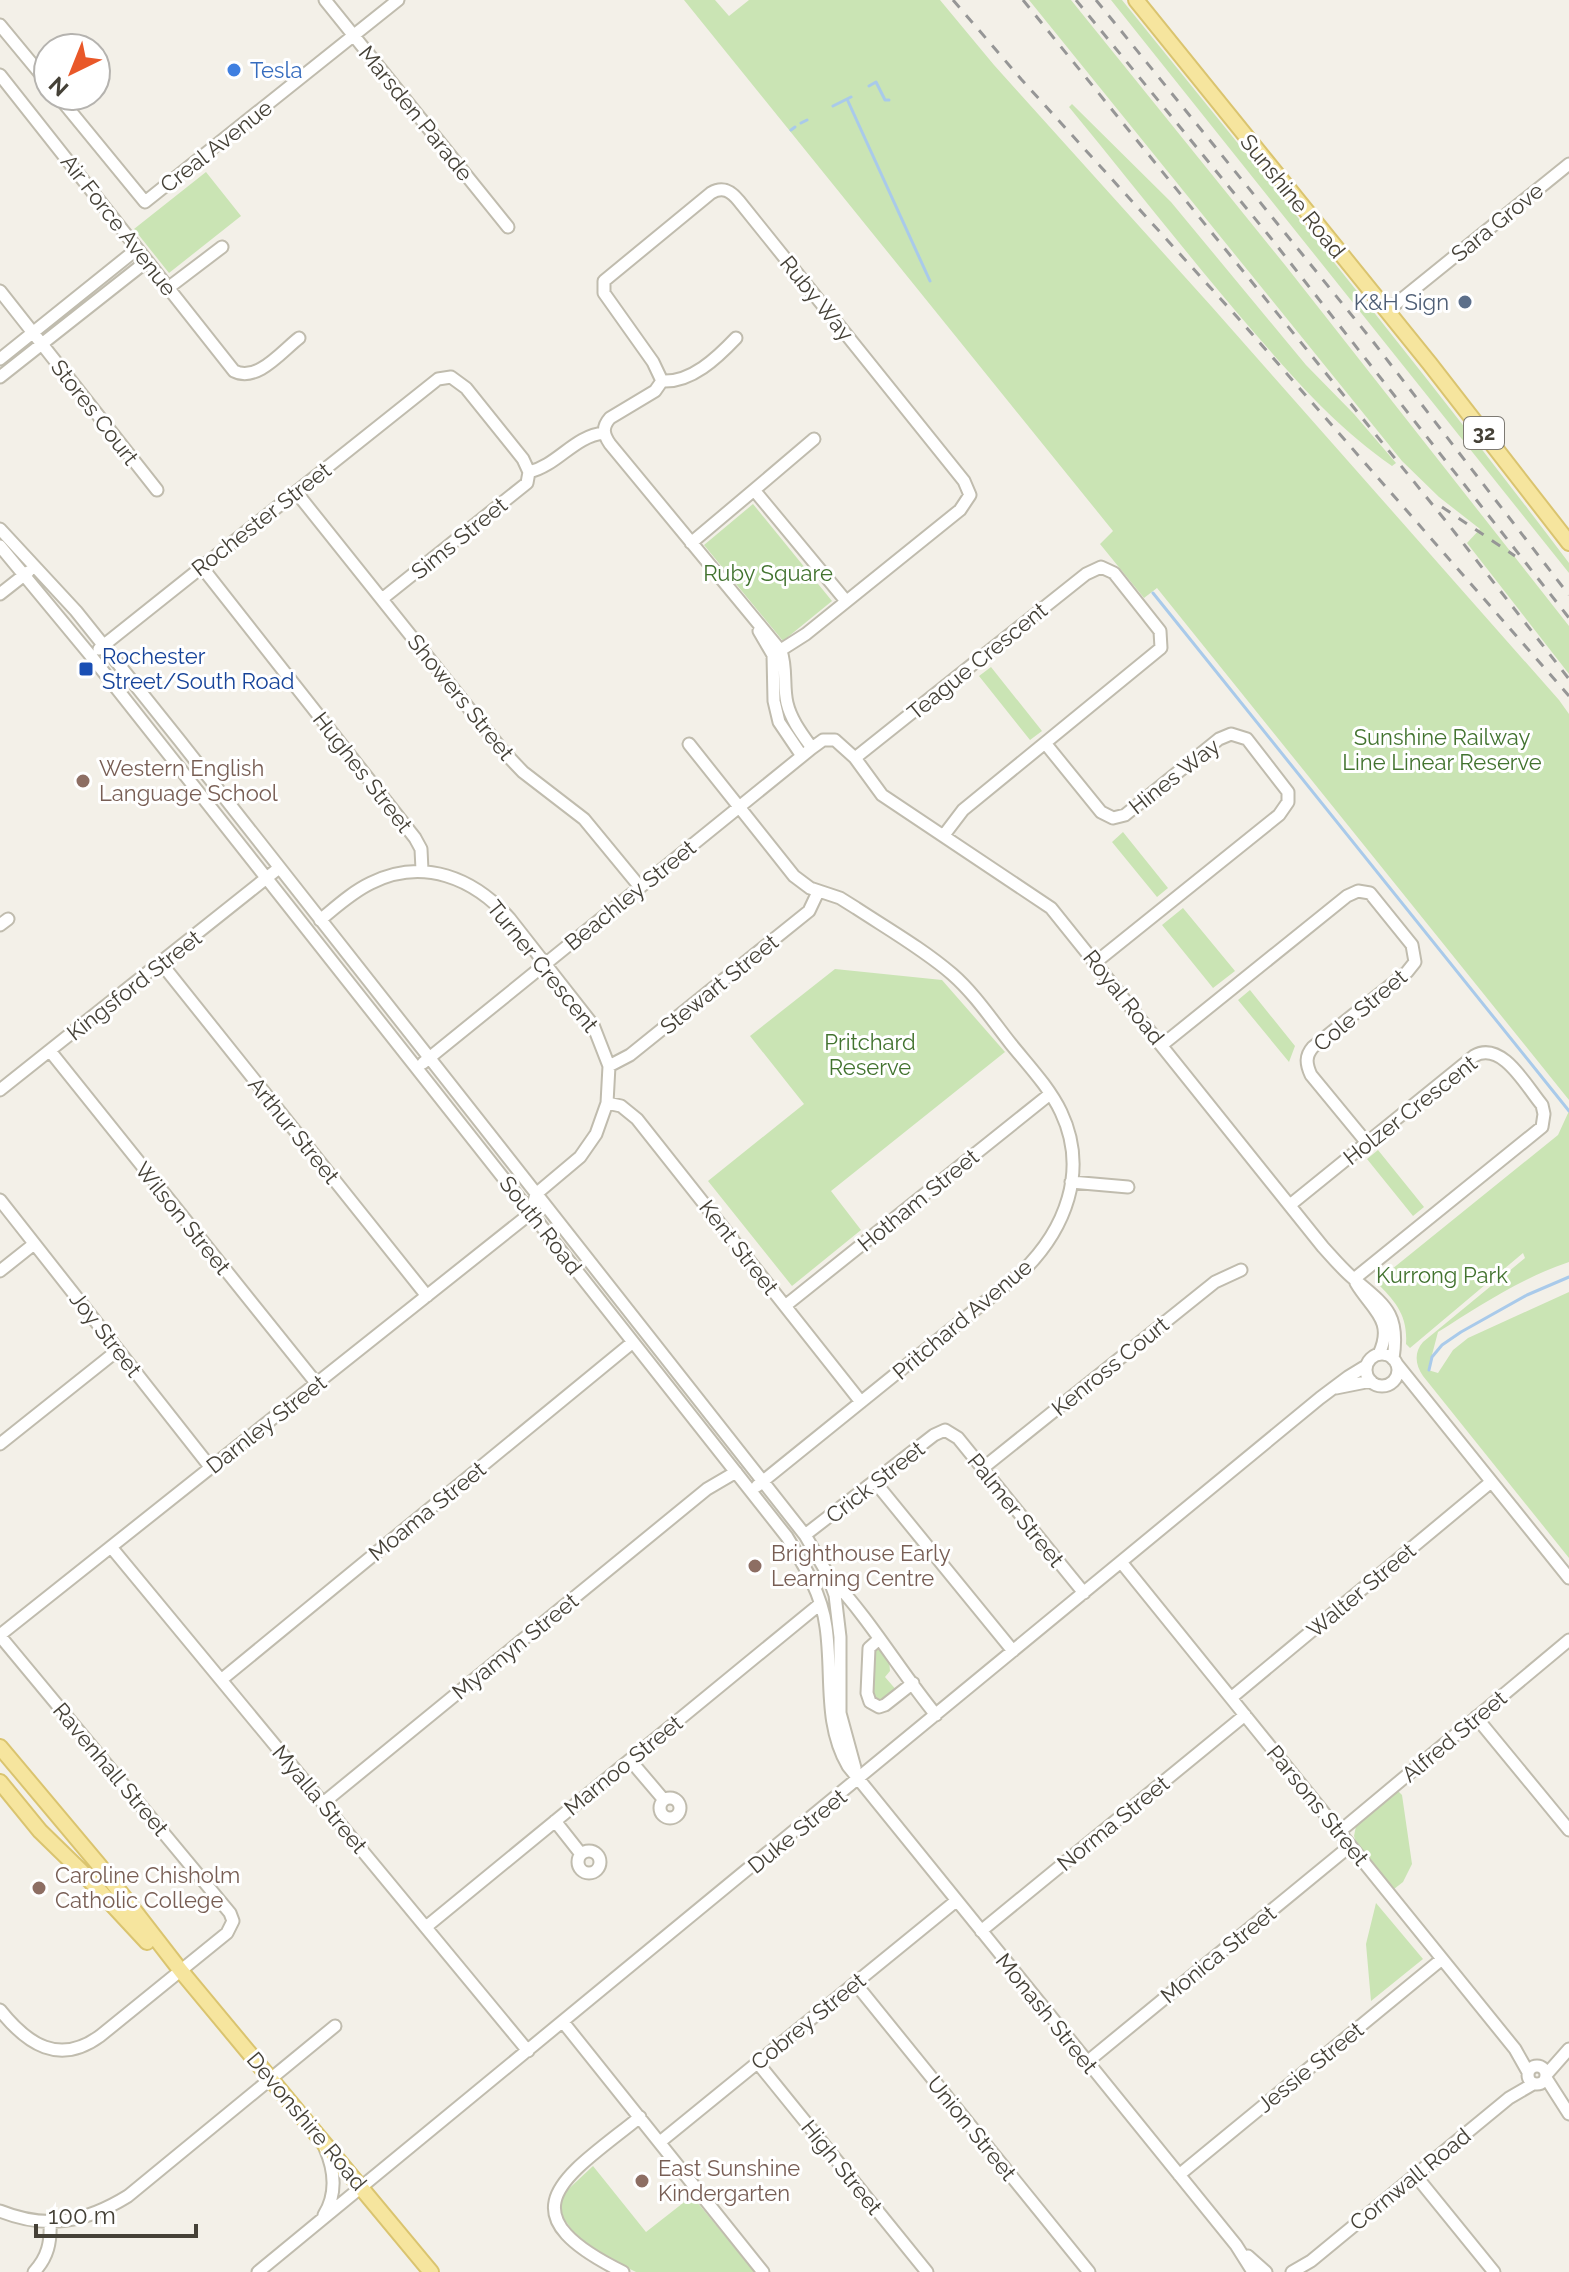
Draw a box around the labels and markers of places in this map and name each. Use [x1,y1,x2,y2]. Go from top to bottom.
place label: Tesla [250,57,302,83]
marker: Tesla [225,61,243,79]
place label: K&H Sign [1354,289,1449,315]
marker: K&H Sign [1456,293,1474,311]
place label: Rochester Street/South Road [102,643,294,694]
marker: Rochester Street/South Road [77,660,95,678]
place label: Western English Language School [99,755,278,806]
marker: Western English Language School [74,772,92,790]
place label: Brighthouse Early Learning Centre [771,1540,951,1591]
marker: Brighthouse Early Learning Centre [746,1557,764,1575]
place label: Caroline Chisholm Catholic College [55,1862,240,1913]
marker: Caroline Chisholm Catholic College [30,1879,48,1897]
place label: East Sunshine Kindergarten [658,2155,800,2206]
marker: East Sunshine Kindergarten [633,2172,651,2190]

